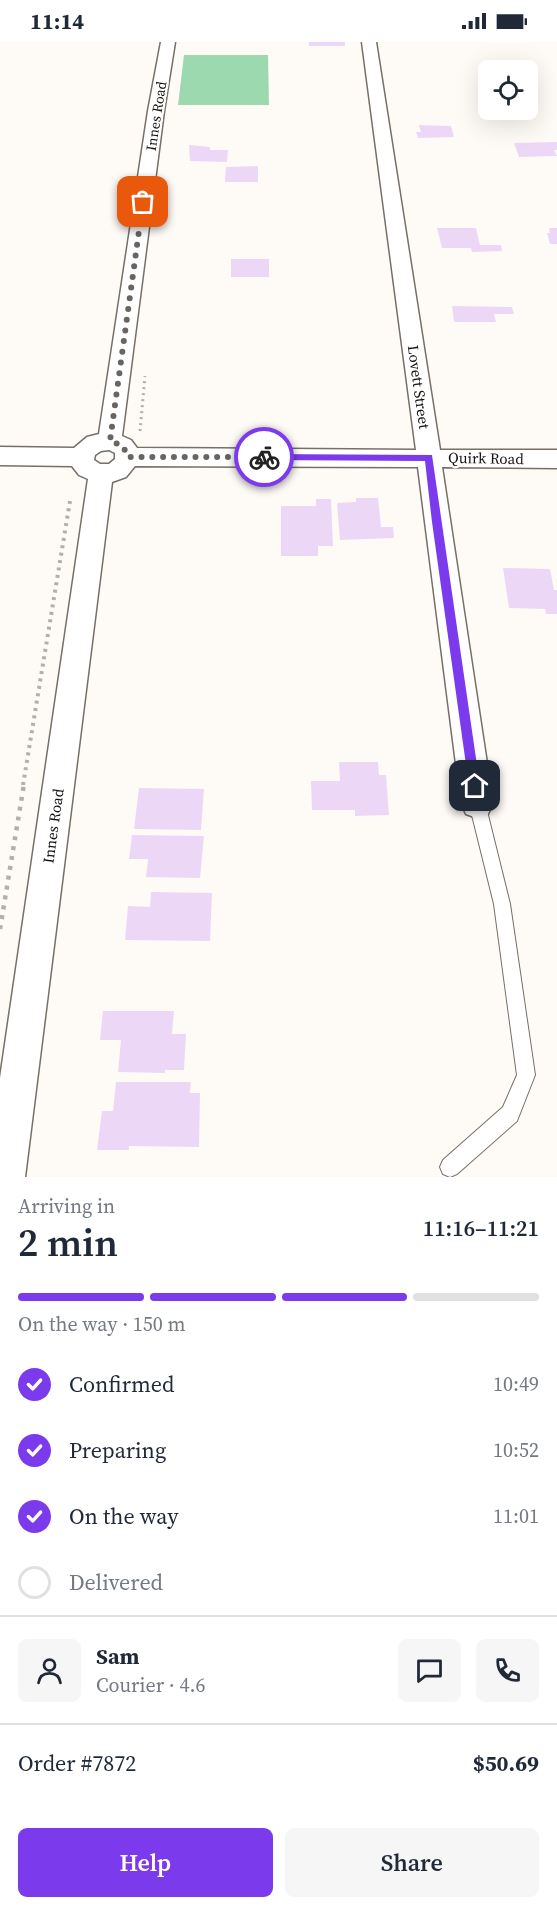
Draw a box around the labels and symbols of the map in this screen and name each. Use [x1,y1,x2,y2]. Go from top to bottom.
street label: Innes Road [141,80,171,152]
pin [117,176,168,227]
street label: Lovett Street [403,344,435,430]
courier [234,427,294,487]
street label: Quirk Road [448,447,525,469]
pin [449,760,500,811]
street label: Innes Road [37,787,69,865]

